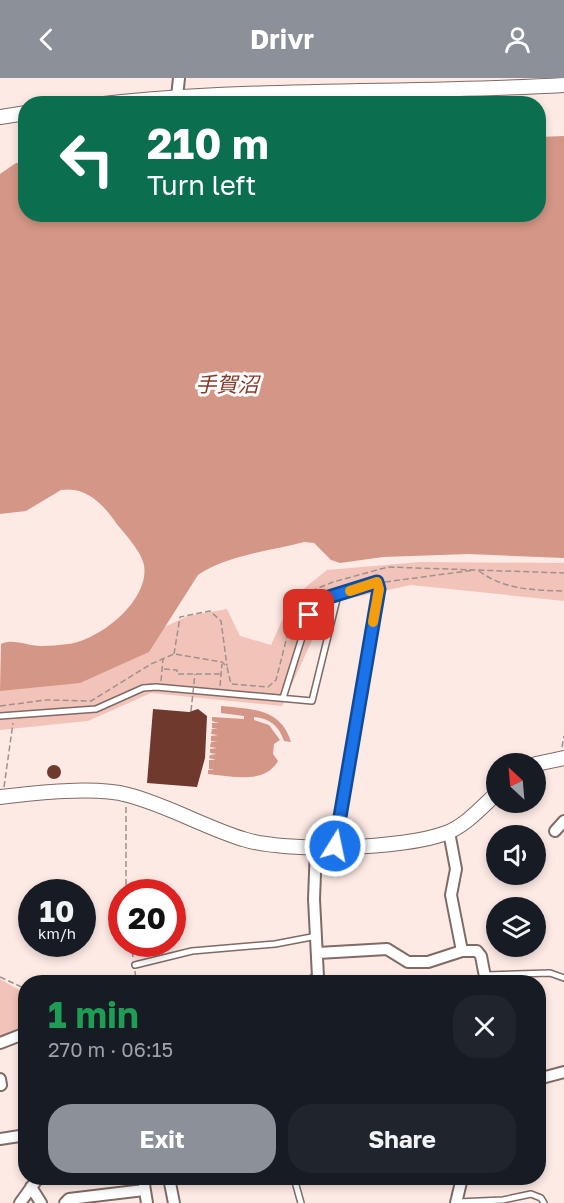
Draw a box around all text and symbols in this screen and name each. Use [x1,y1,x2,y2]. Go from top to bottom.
icon: back [30,23,63,56]
text: Drivr [250,23,314,55]
icon: person [501,23,534,56]
text: 210 m [147,118,269,168]
icon: left [48,120,126,198]
text: Turn left [147,169,256,201]
water label: 手賀沼 [196,371,261,397]
pin [283,589,334,640]
icon: arrive [292,598,325,631]
north arrow [486,753,546,813]
map controls [486,753,546,957]
position arrow [303,814,367,878]
button: sound [486,825,546,885]
speed limit sign: 20 [108,879,186,957]
text: 10 [40,893,74,929]
button: layers [486,897,546,957]
text: km/h [38,924,76,942]
text: 1 min [48,993,139,1036]
button: close [453,995,516,1058]
text: 270 m · 06:15 [48,1037,173,1061]
button: Exit [48,1104,276,1173]
button: Share [288,1104,516,1173]

